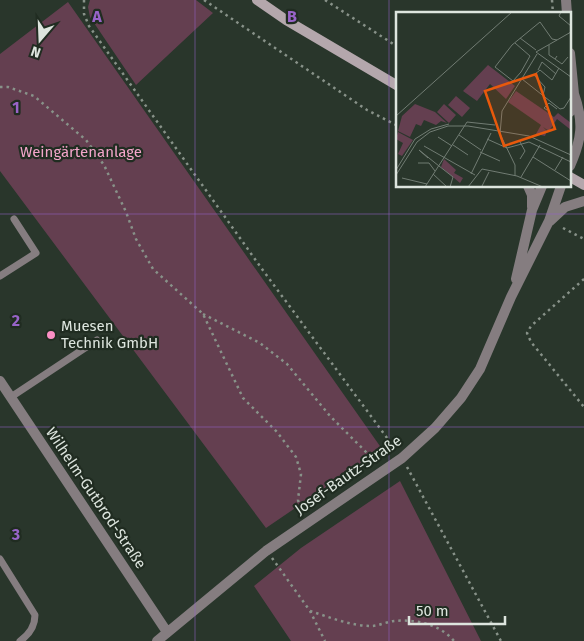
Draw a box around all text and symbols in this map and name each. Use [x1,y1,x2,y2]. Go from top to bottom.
text: A [91,7,102,26]
text: B [287,7,297,26]
inset map [396,12,572,188]
north arrow [15,15,65,65]
text: N [29,42,43,61]
text: 1 [12,98,20,117]
park label: Weingärtenanlage [20,143,142,161]
text: 2 [12,311,20,330]
place label: Muesen Technik GmbH [61,317,158,352]
marker: Muesen Technik GmbH [45,329,57,341]
street label: Wilhelm-Gutbrod-Straße [42,424,150,572]
street label: Josef-Bautz-Straße [291,431,405,519]
text: 3 [11,525,20,544]
scale bar [409,594,505,626]
text: 50 m [416,602,449,620]

